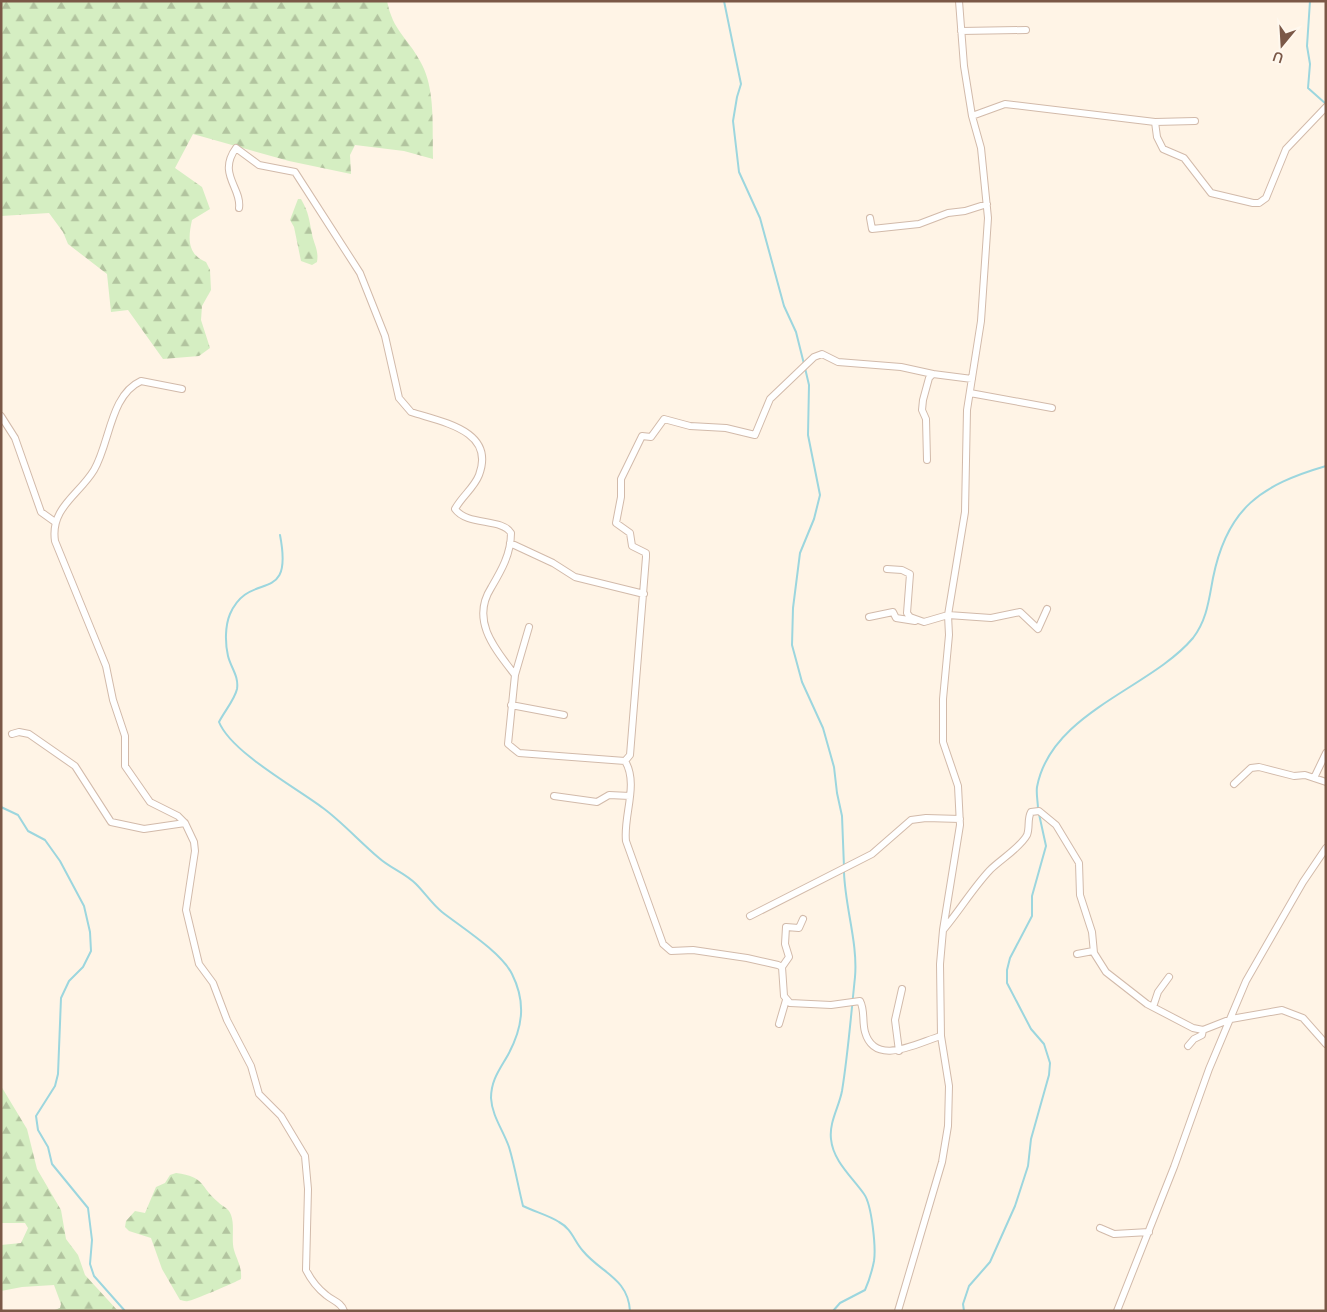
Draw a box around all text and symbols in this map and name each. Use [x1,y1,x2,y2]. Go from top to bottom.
north arrow [1257,20,1307,70]
text: U [1270,46,1286,68]

